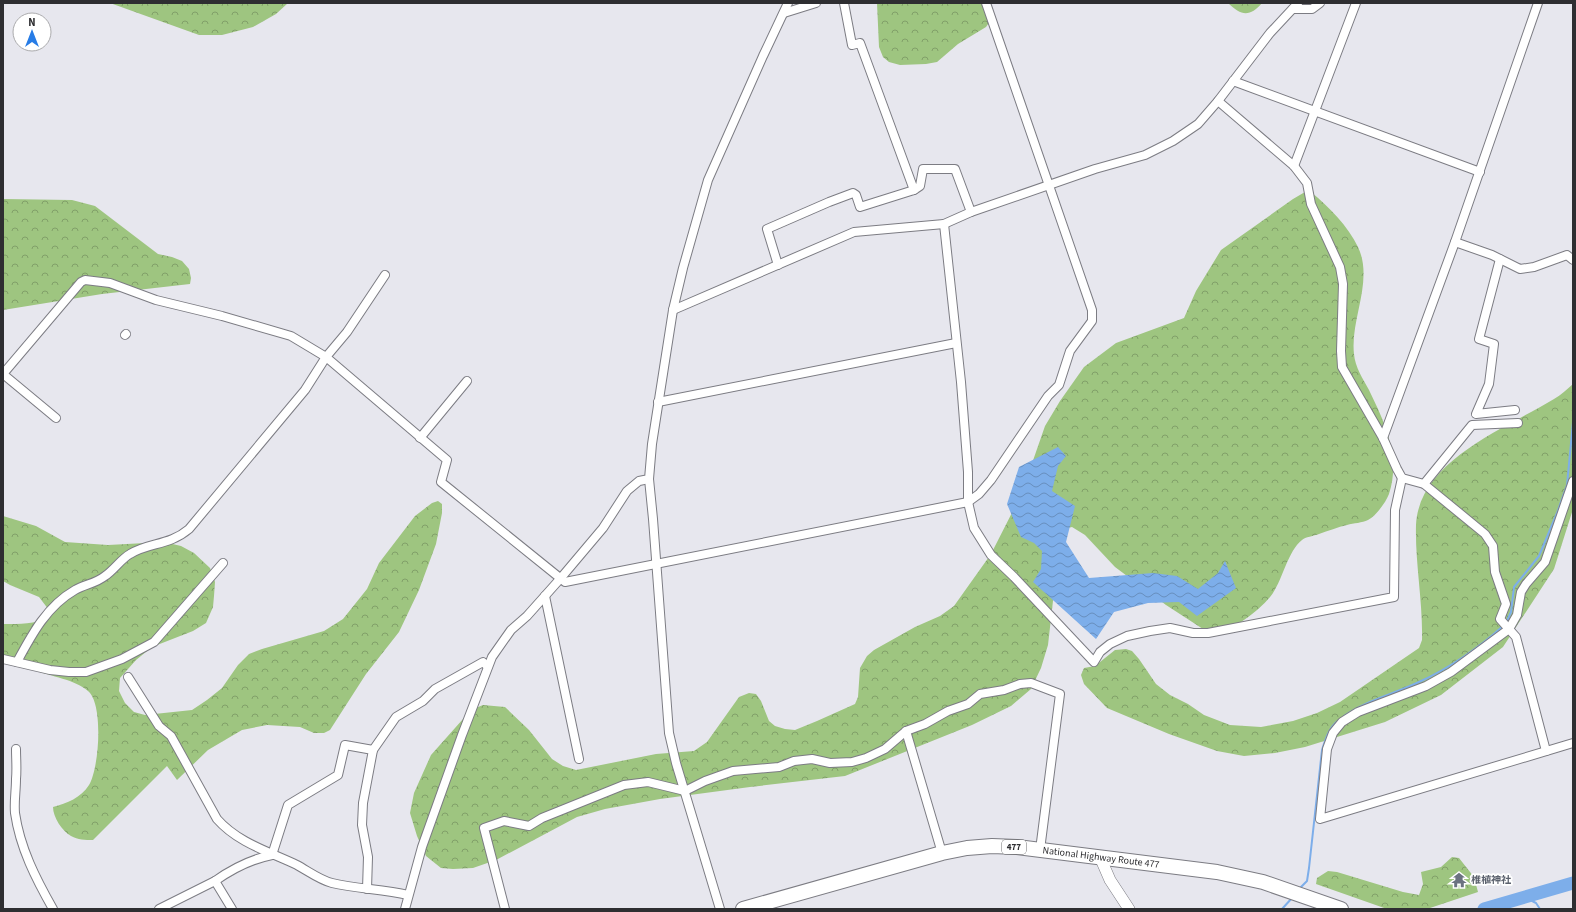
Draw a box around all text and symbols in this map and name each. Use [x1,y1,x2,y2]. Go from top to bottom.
north arrow [12,12,52,52]
text: N [28,15,36,30]
road number: 477 [1002,840,1026,854]
street label: National Highway Route 477 [1042,843,1160,872]
temple icon: 椎植神社 [1450,871,1468,889]
place label: 椎植神社 [1471,873,1512,887]

